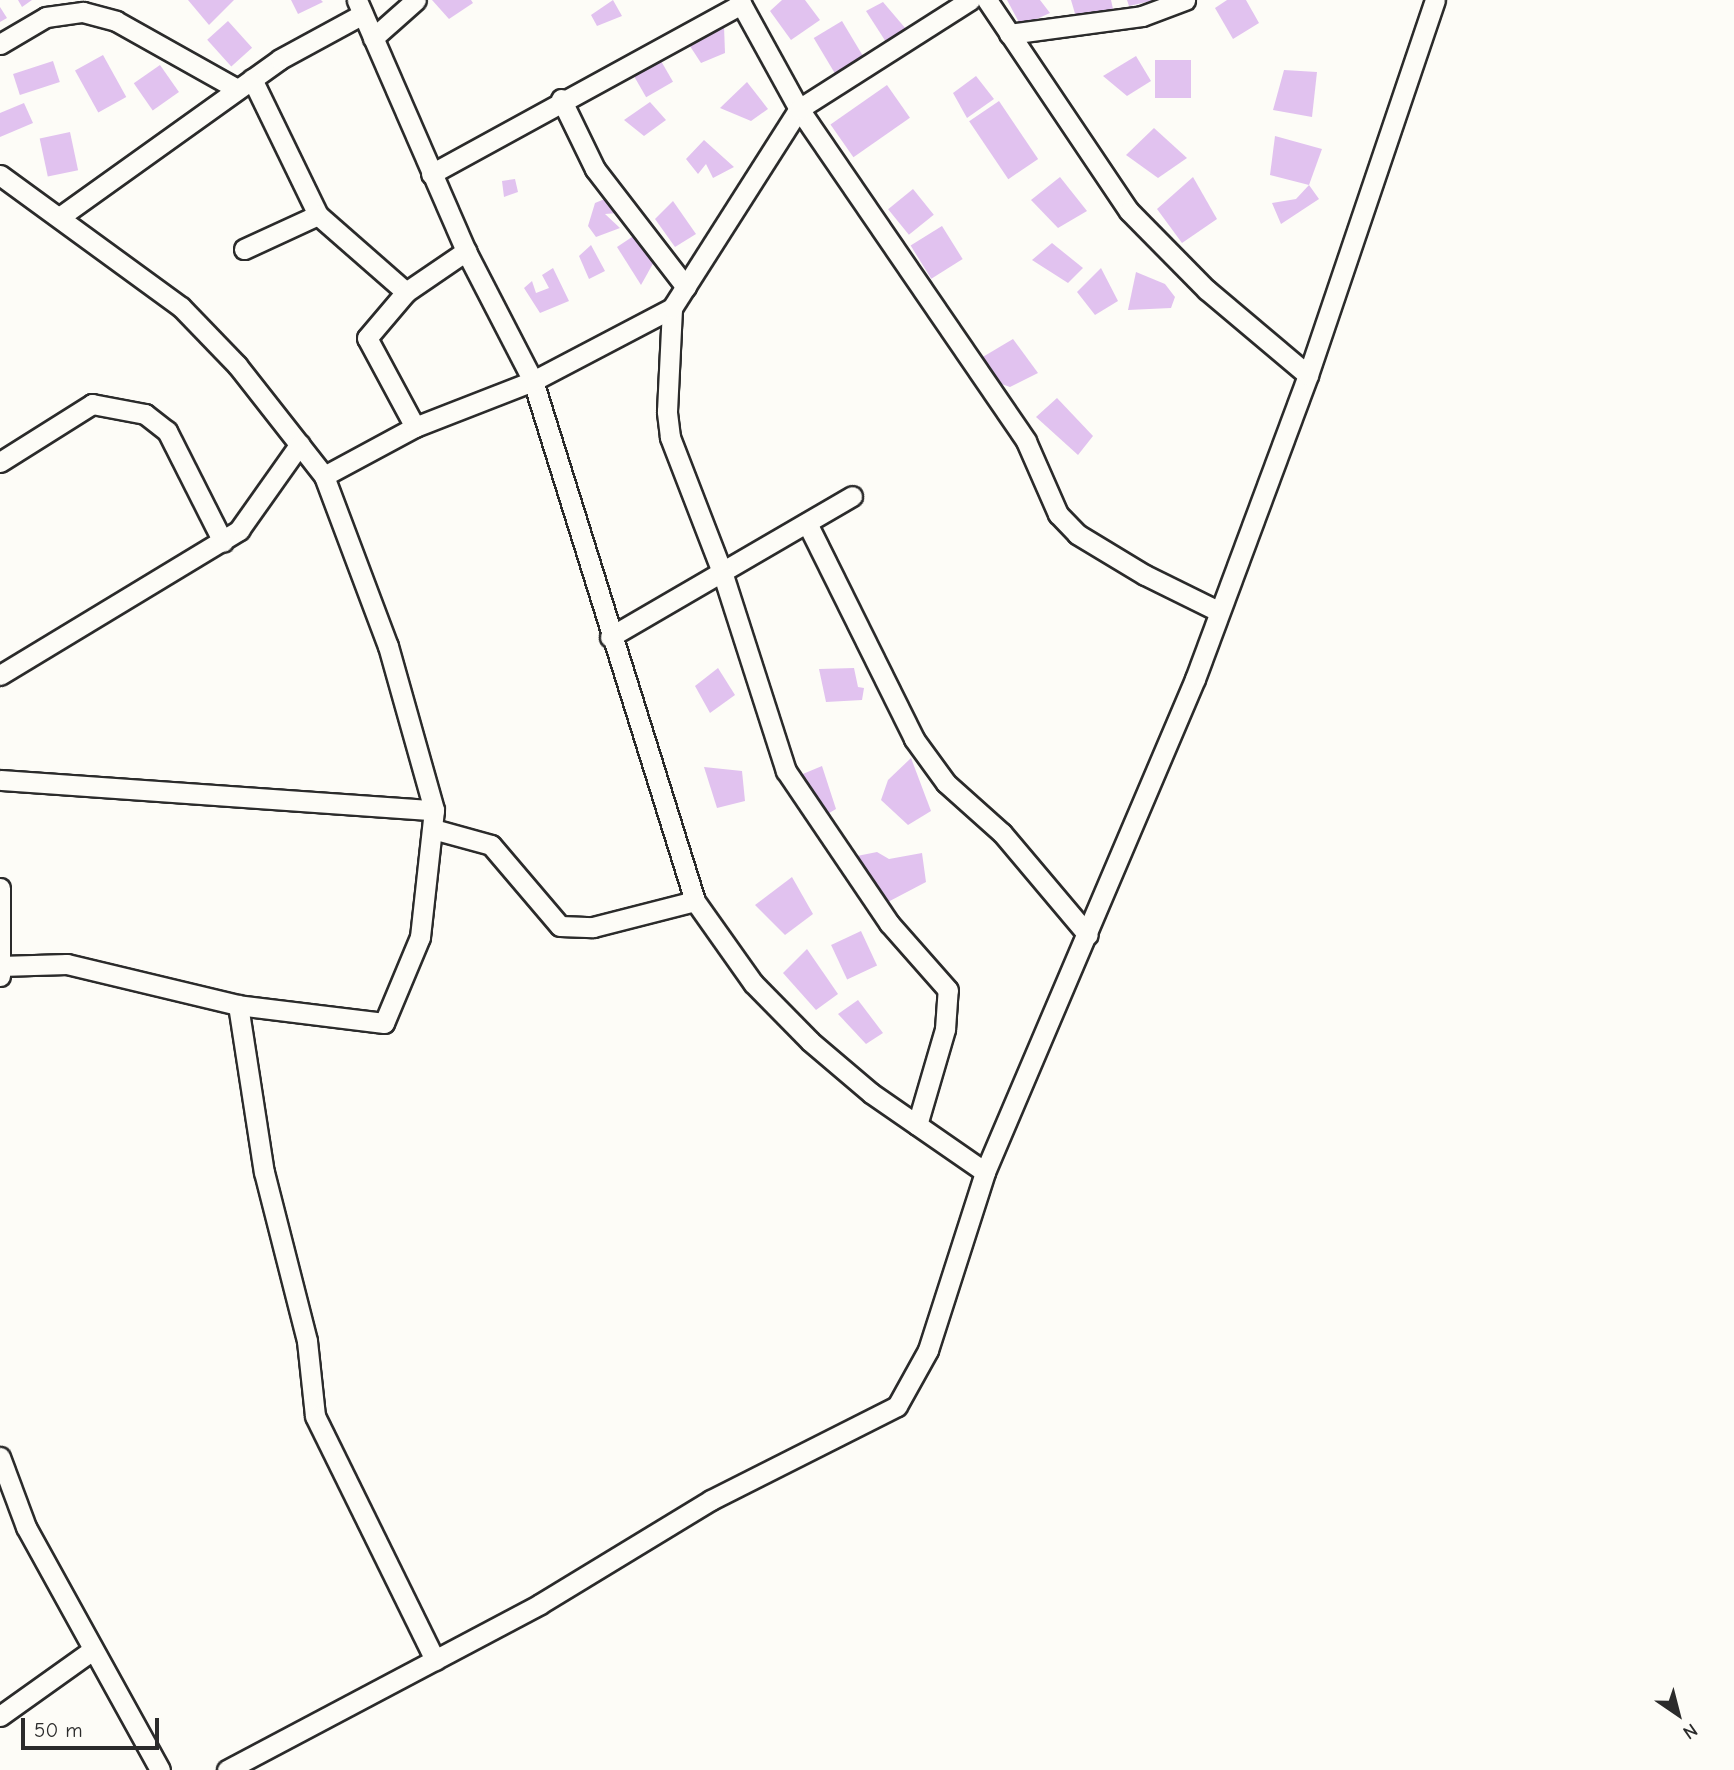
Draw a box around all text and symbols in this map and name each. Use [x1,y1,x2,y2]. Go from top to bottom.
north arrow [1643,1679,1713,1749]
scale bar [24,1704,163,1748]
text: 50 m [34,1718,83,1742]
text: N [1679,1719,1701,1744]

